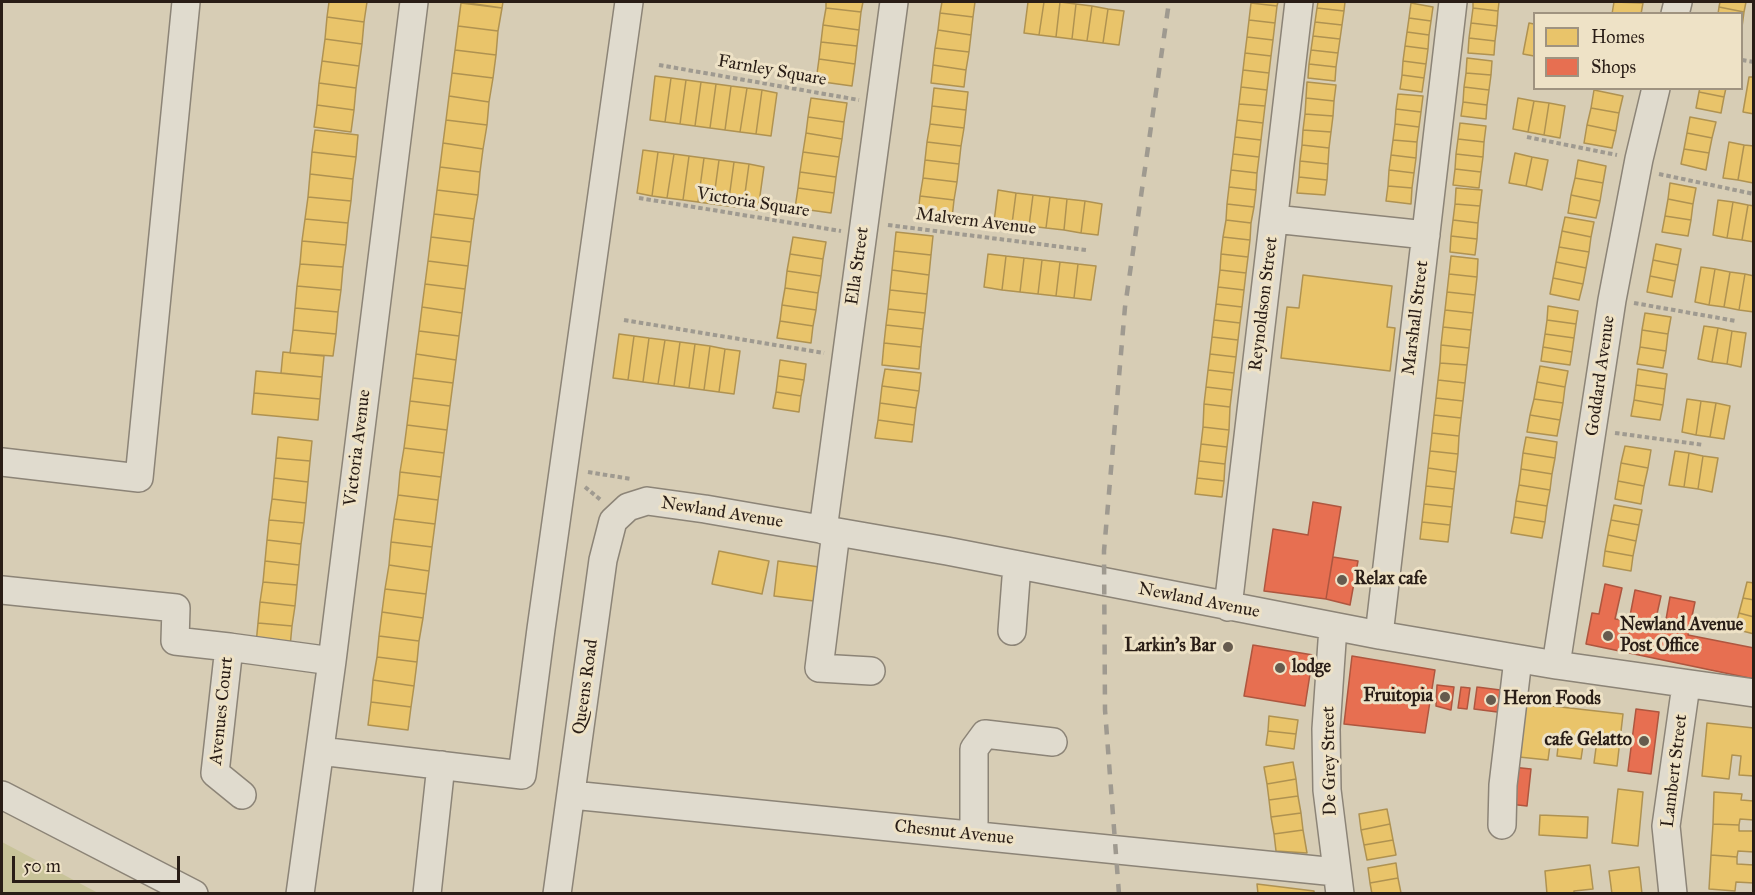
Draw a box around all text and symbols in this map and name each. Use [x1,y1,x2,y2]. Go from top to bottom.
legend [1533,12,1743,90]
text: Homes [1591,26,1645,48]
street label: Farnley Square [716,51,828,91]
text: Shops [1591,56,1636,78]
street label: Victoria Square [695,183,811,223]
street label: Malvern Avenue [915,204,1037,240]
street label: Ella Street [842,225,874,307]
street label: Reynoldson Street [1245,236,1283,372]
street label: Marshall Street [1398,259,1434,377]
street label: Goddard Avenue [1582,314,1620,438]
street label: Victoria Avenue [340,388,376,508]
street label: Newland Avenue [659,493,785,533]
place label: Relax cafe [1354,569,1427,591]
marker: Relax cafe [1335,573,1349,587]
street label: Newland Avenue [1136,579,1262,623]
place label: Newland Avenue Post Office [1620,615,1743,658]
marker: Newland Avenue Post Office [1601,629,1615,643]
place label: Larkin's Bar [1124,636,1216,658]
street label: Queens Road [569,638,603,736]
marker: Larkin's Bar [1221,640,1235,654]
street label: Avenues Court [206,656,238,766]
place label: lodge [1292,657,1331,679]
marker: lodge [1273,661,1287,675]
place label: Fruitopia [1363,686,1433,708]
place label: Heron Foods [1503,689,1601,711]
marker: Fruitopia [1438,690,1452,704]
marker: Heron Foods [1484,693,1498,707]
street label: De Grey Street [1318,706,1342,816]
street label: Lambert Street [1657,713,1693,829]
place label: cafe Gelatto [1544,730,1632,752]
marker: cafe Gelatto [1637,734,1651,748]
street label: Chesnut Avenue [893,816,1015,850]
scale bar [15,844,183,882]
text: 50 m [23,855,61,877]

